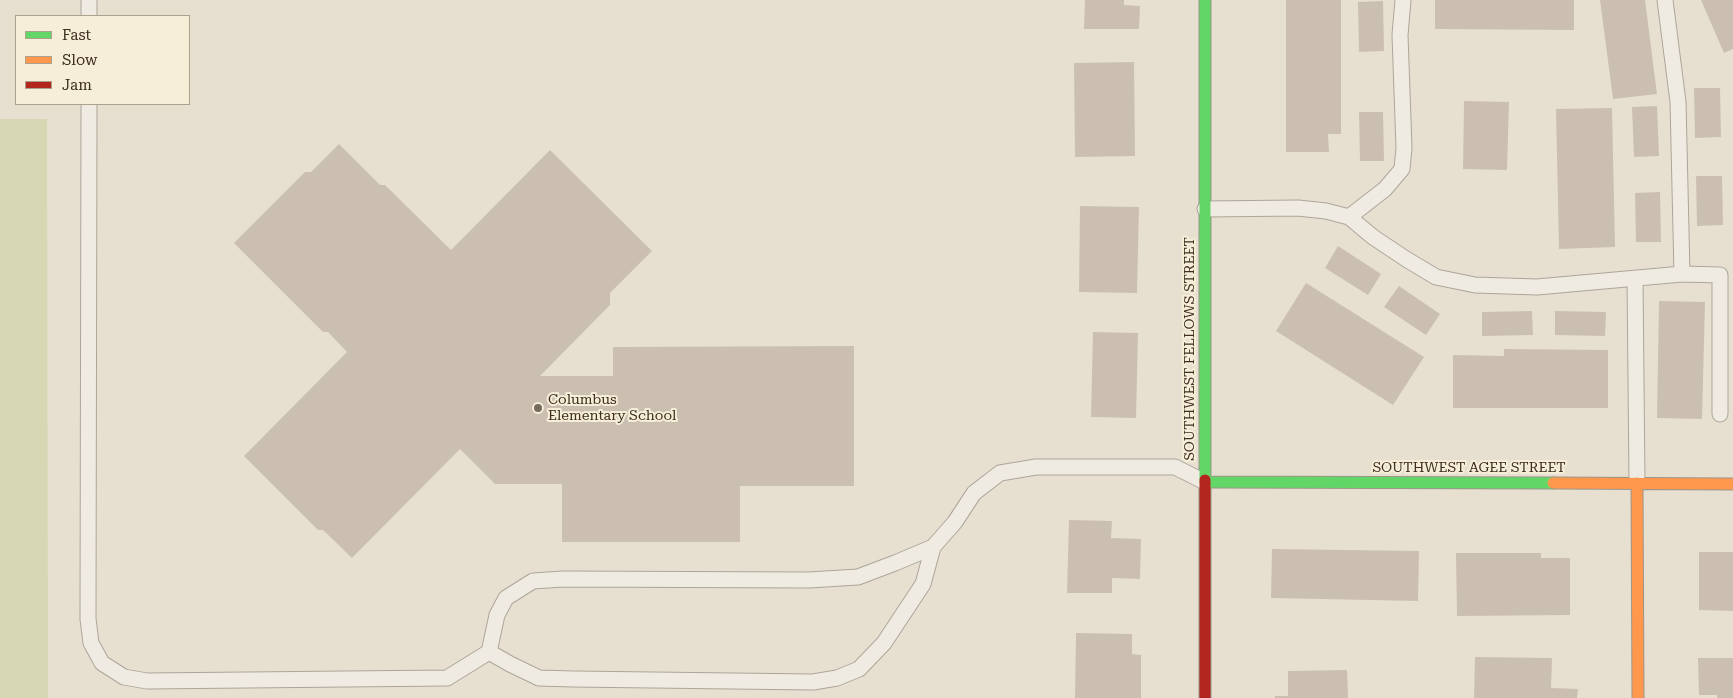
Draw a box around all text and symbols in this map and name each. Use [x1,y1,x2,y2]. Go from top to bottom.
legend [15,15,190,105]
text: Fast [62,26,91,44]
text: Slow [62,51,97,69]
text: Jam [62,76,92,94]
street label: SOUTHWEST FELLOWS STREET [1182,237,1198,461]
place label: Columbus Elementary School [548,392,676,424]
marker: Columbus Elementary School [532,402,544,414]
street label: SOUTHWEST AGEE STREET [1372,460,1566,476]

